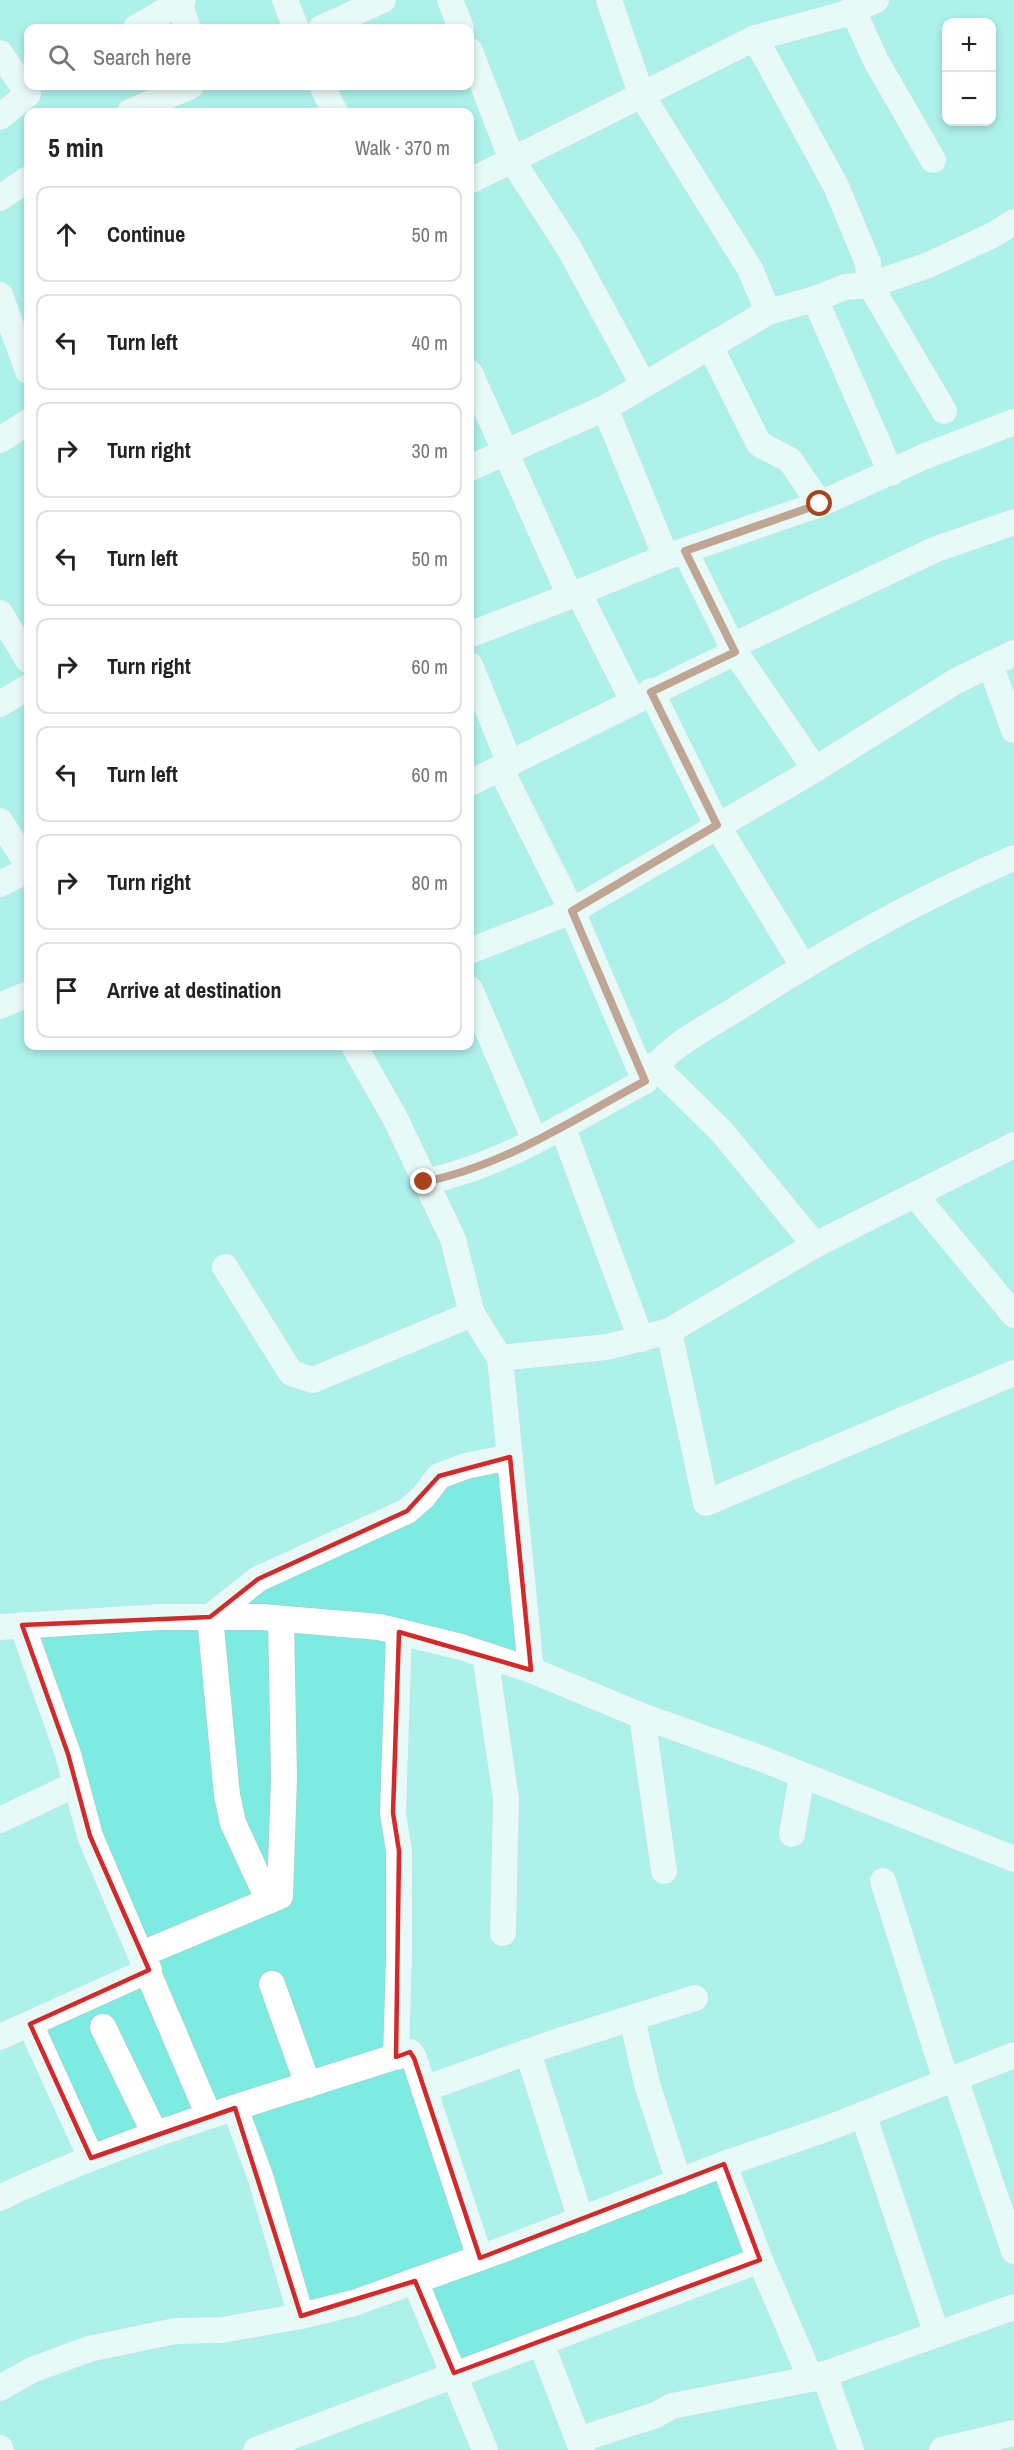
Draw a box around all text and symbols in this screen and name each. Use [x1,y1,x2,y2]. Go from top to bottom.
map controls [942,18,996,126]
button: + [942,18,996,72]
search box [24,24,474,90]
icon: search [45,41,78,74]
text: Search here [93,42,191,72]
button: − [942,72,996,126]
text: 5 min [48,130,104,165]
text: Walk · 370 m [355,134,450,161]
icon: ahead [50,218,83,251]
text: Continue [107,219,185,249]
text: 50 m [412,221,448,248]
icon: left [50,326,83,359]
text: Turn left [107,327,178,357]
text: 40 m [412,329,448,356]
icon: right [50,434,83,467]
text: Turn right [107,435,191,465]
text: 30 m [412,437,448,464]
route start [806,490,832,516]
icon: left [50,542,83,575]
text: Turn left [107,543,178,573]
text: 50 m [412,545,448,572]
icon: right [50,650,83,683]
text: Turn right [107,651,191,681]
text: 60 m [412,653,448,680]
icon: left [50,758,83,791]
text: Turn left [107,759,178,789]
text: 60 m [412,761,448,788]
icon: right [50,866,83,899]
text: Turn right [107,867,191,897]
text: 80 m [412,869,448,896]
icon: arrive [50,974,83,1007]
text: Arrive at destination [107,975,281,1005]
route end [410,1168,436,1194]

